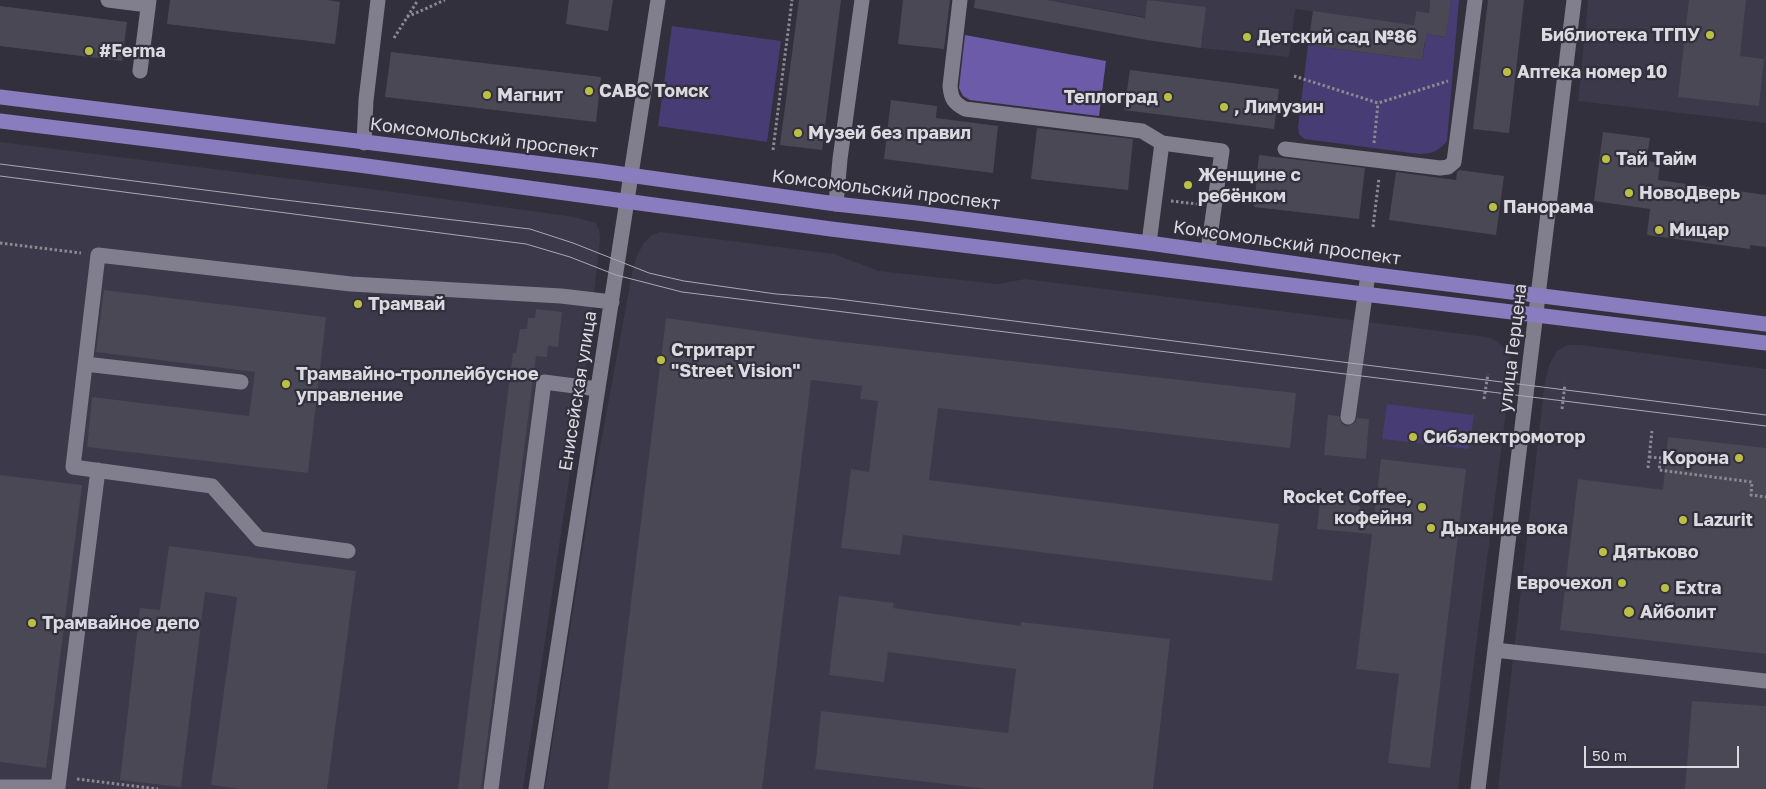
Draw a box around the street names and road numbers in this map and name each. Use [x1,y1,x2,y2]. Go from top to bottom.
street label: Комсомольский проспект [369,113,599,163]
street label: Комсомольский проспект [771,165,1001,215]
street label: Комсомольский проспект [1172,216,1402,270]
street label: улица Герцена [1494,282,1532,414]
street label: Енисейская улица [555,309,601,473]

